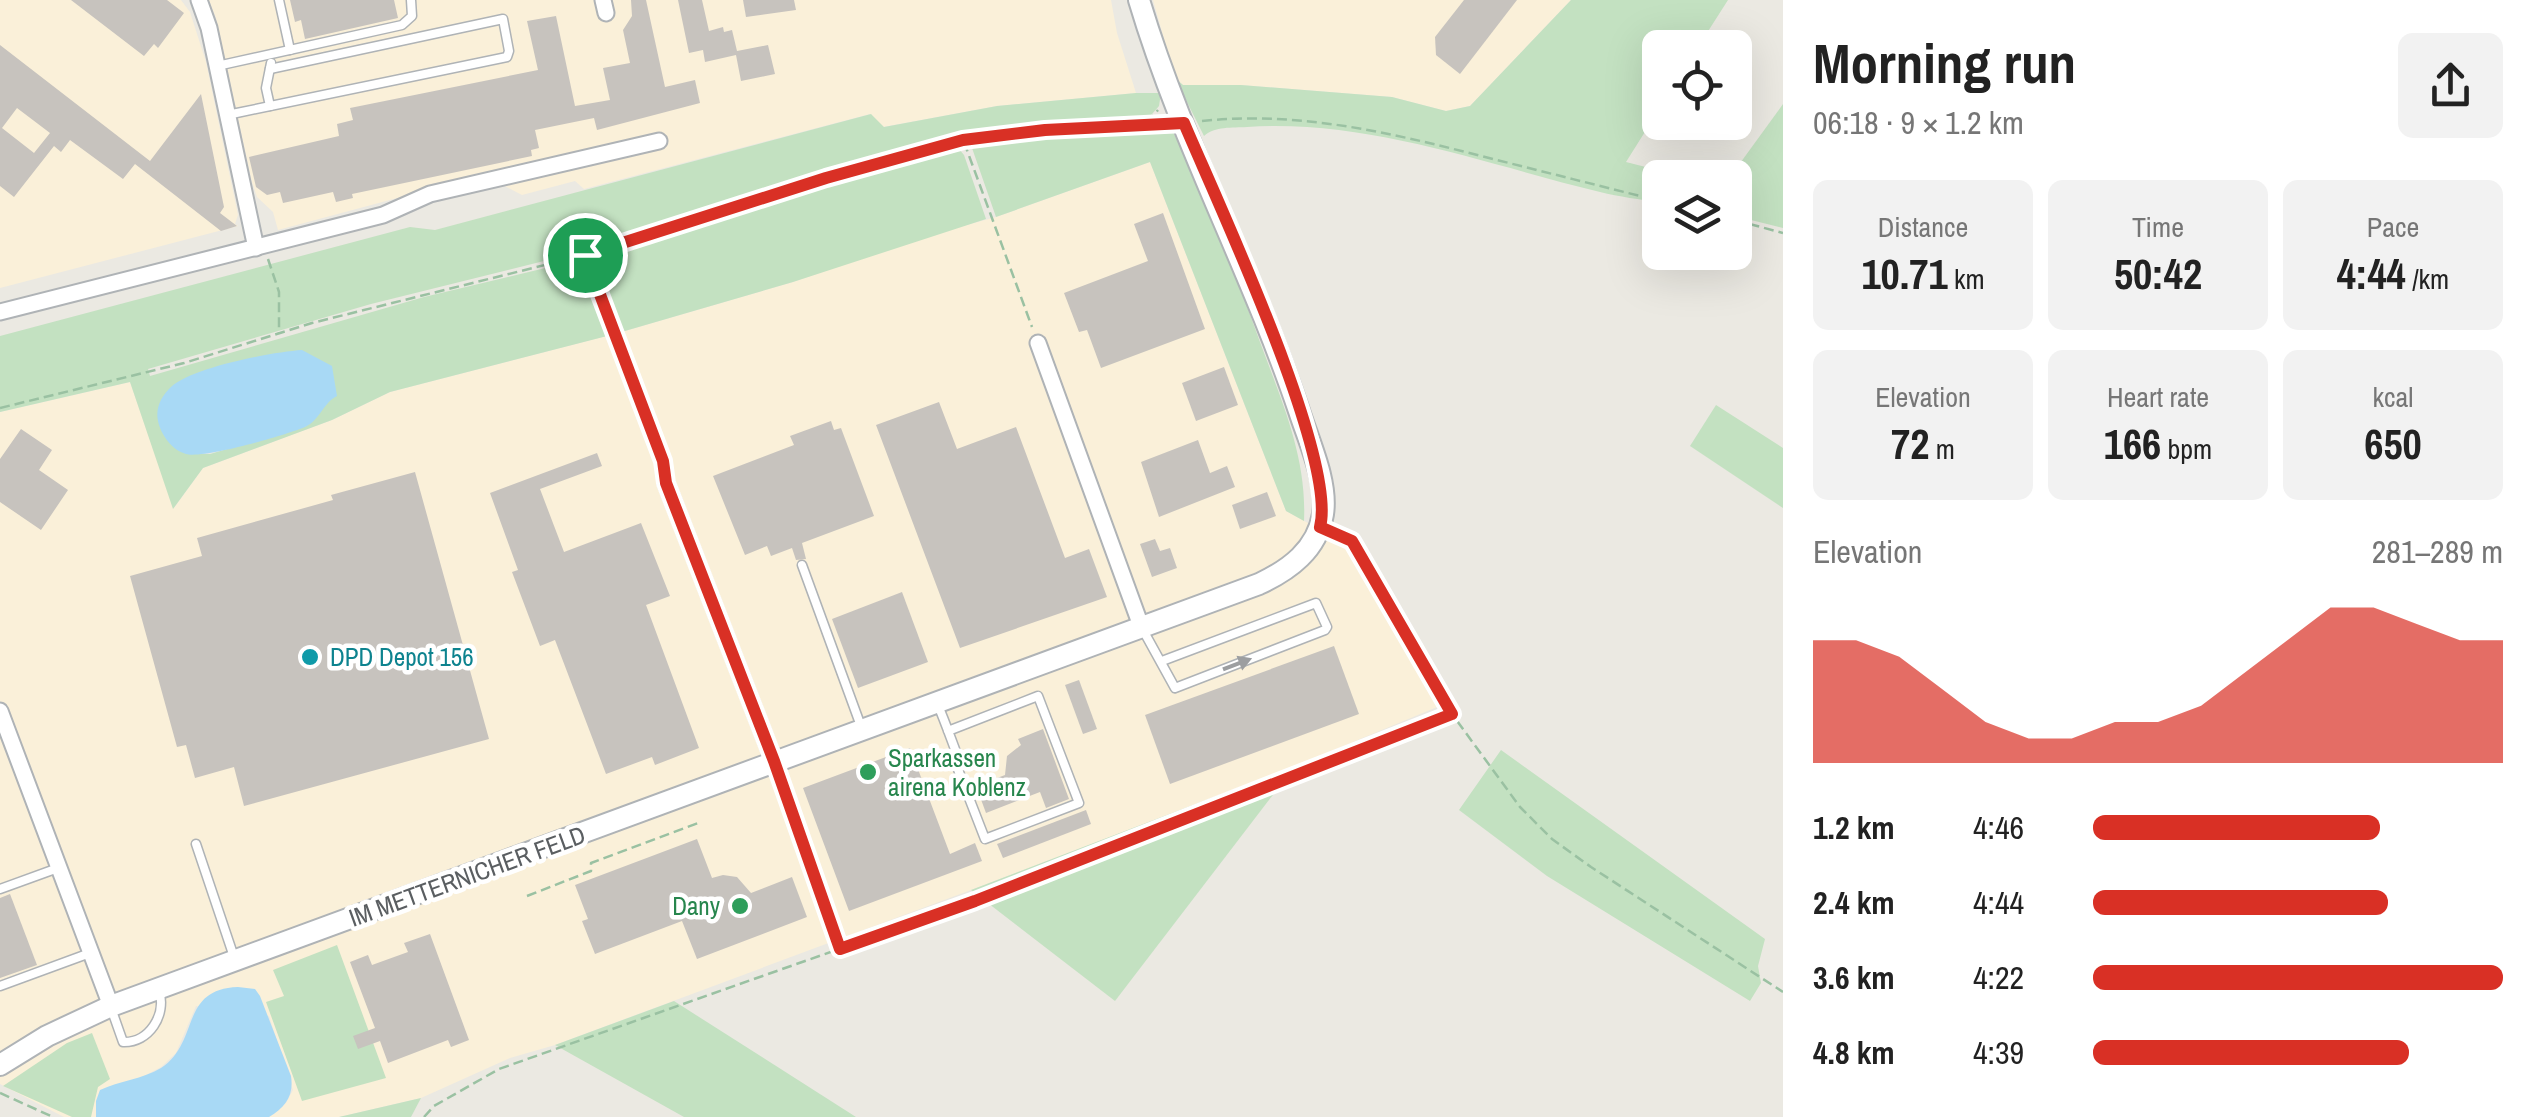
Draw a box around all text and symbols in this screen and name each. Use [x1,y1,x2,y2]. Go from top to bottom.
text: Morning run [1813,26,2076,100]
map controls [1642,30,1752,270]
button: locate [1642,30,1752,140]
button: share [2398,33,2503,138]
text: 06:18 · 9 × 1.2 km [1813,101,2024,144]
button: layers [1642,160,1752,270]
text: Distance [1878,208,1968,246]
text: Time [2132,208,2184,246]
text: Pace [2367,208,2419,246]
pin [543,213,628,298]
icon: arrive [558,228,613,283]
text: 10.71 [1861,246,1948,302]
text: 50:42 [2114,246,2202,302]
text: 4:44 [2337,246,2406,302]
text: km [1948,260,1985,298]
text: /km [2406,260,2449,298]
text: Elevation [1875,378,1971,416]
text: Heart rate [2107,378,2209,416]
text: kcal [2373,378,2413,416]
text: 72 [1891,416,1929,472]
text: 166 [2104,416,2161,472]
text: 650 [2364,416,2422,472]
text: m [1929,430,1955,468]
text: bpm [2161,430,2212,468]
text: Elevation [1813,530,1922,573]
text: 281–289 m [2372,530,2503,573]
place label: DPD Depot 156 [330,640,474,674]
marker: DPD Depot 156 [299,646,321,668]
one-way arrow [1222,656,1252,671]
place label: Sparkassen airena Koblenz [888,741,1026,804]
marker: Sparkassen airena Koblenz [857,761,879,783]
text: 1.2 km [1813,806,1895,849]
text: 4:46 [1973,806,2024,849]
street label: IM METTERNICHER FELD [344,817,590,935]
text: 2.4 km [1813,881,1895,924]
text: 4:44 [1973,881,2024,924]
place label: Dany [672,889,721,923]
marker: Dany [729,895,751,917]
text: 3.6 km [1813,956,1895,999]
text: 4:22 [1973,956,2024,999]
text: 4.8 km [1813,1031,1895,1074]
text: 4:39 [1973,1031,2024,1074]

